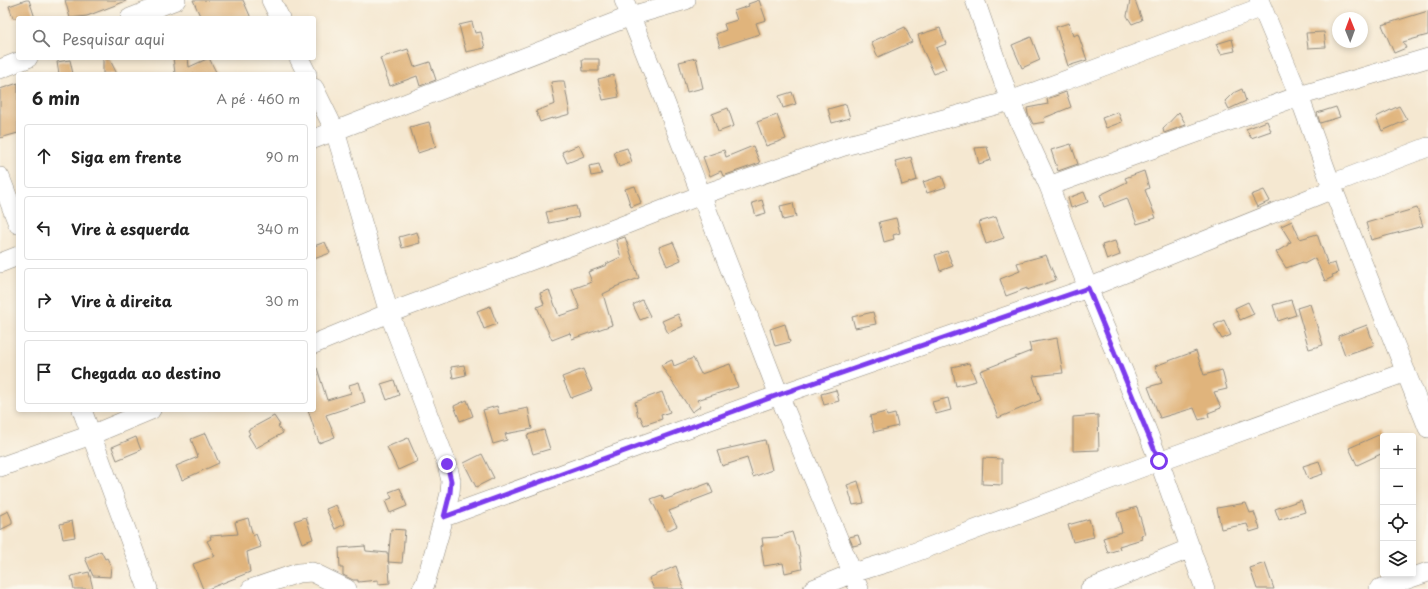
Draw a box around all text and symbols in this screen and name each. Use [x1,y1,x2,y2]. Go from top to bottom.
north arrow [1332,12,1368,48]
search box [16,16,316,60]
icon: search [30,27,52,49]
text: Pesquisar aqui [62,27,165,50]
text: 6 min [32,85,80,111]
text: A pé · 460 m [217,89,300,108]
icon: ahead [33,145,55,167]
text: Siga em frente [71,145,181,168]
text: 90 m [266,147,299,166]
icon: left [33,217,55,239]
text: Vire à esquerda [71,217,190,240]
text: 340 m [256,219,299,238]
icon: right [33,289,55,311]
text: Vire à direita [71,289,172,312]
text: 30 m [265,291,299,310]
icon: arrive [33,361,55,383]
text: Chegada ao destino [71,361,221,384]
map controls [1380,433,1416,577]
button: + [1380,433,1416,469]
route start [1150,452,1168,470]
route end [438,455,456,473]
button: − [1380,469,1416,505]
button: locate [1380,505,1416,541]
button: layers [1380,541,1416,577]

